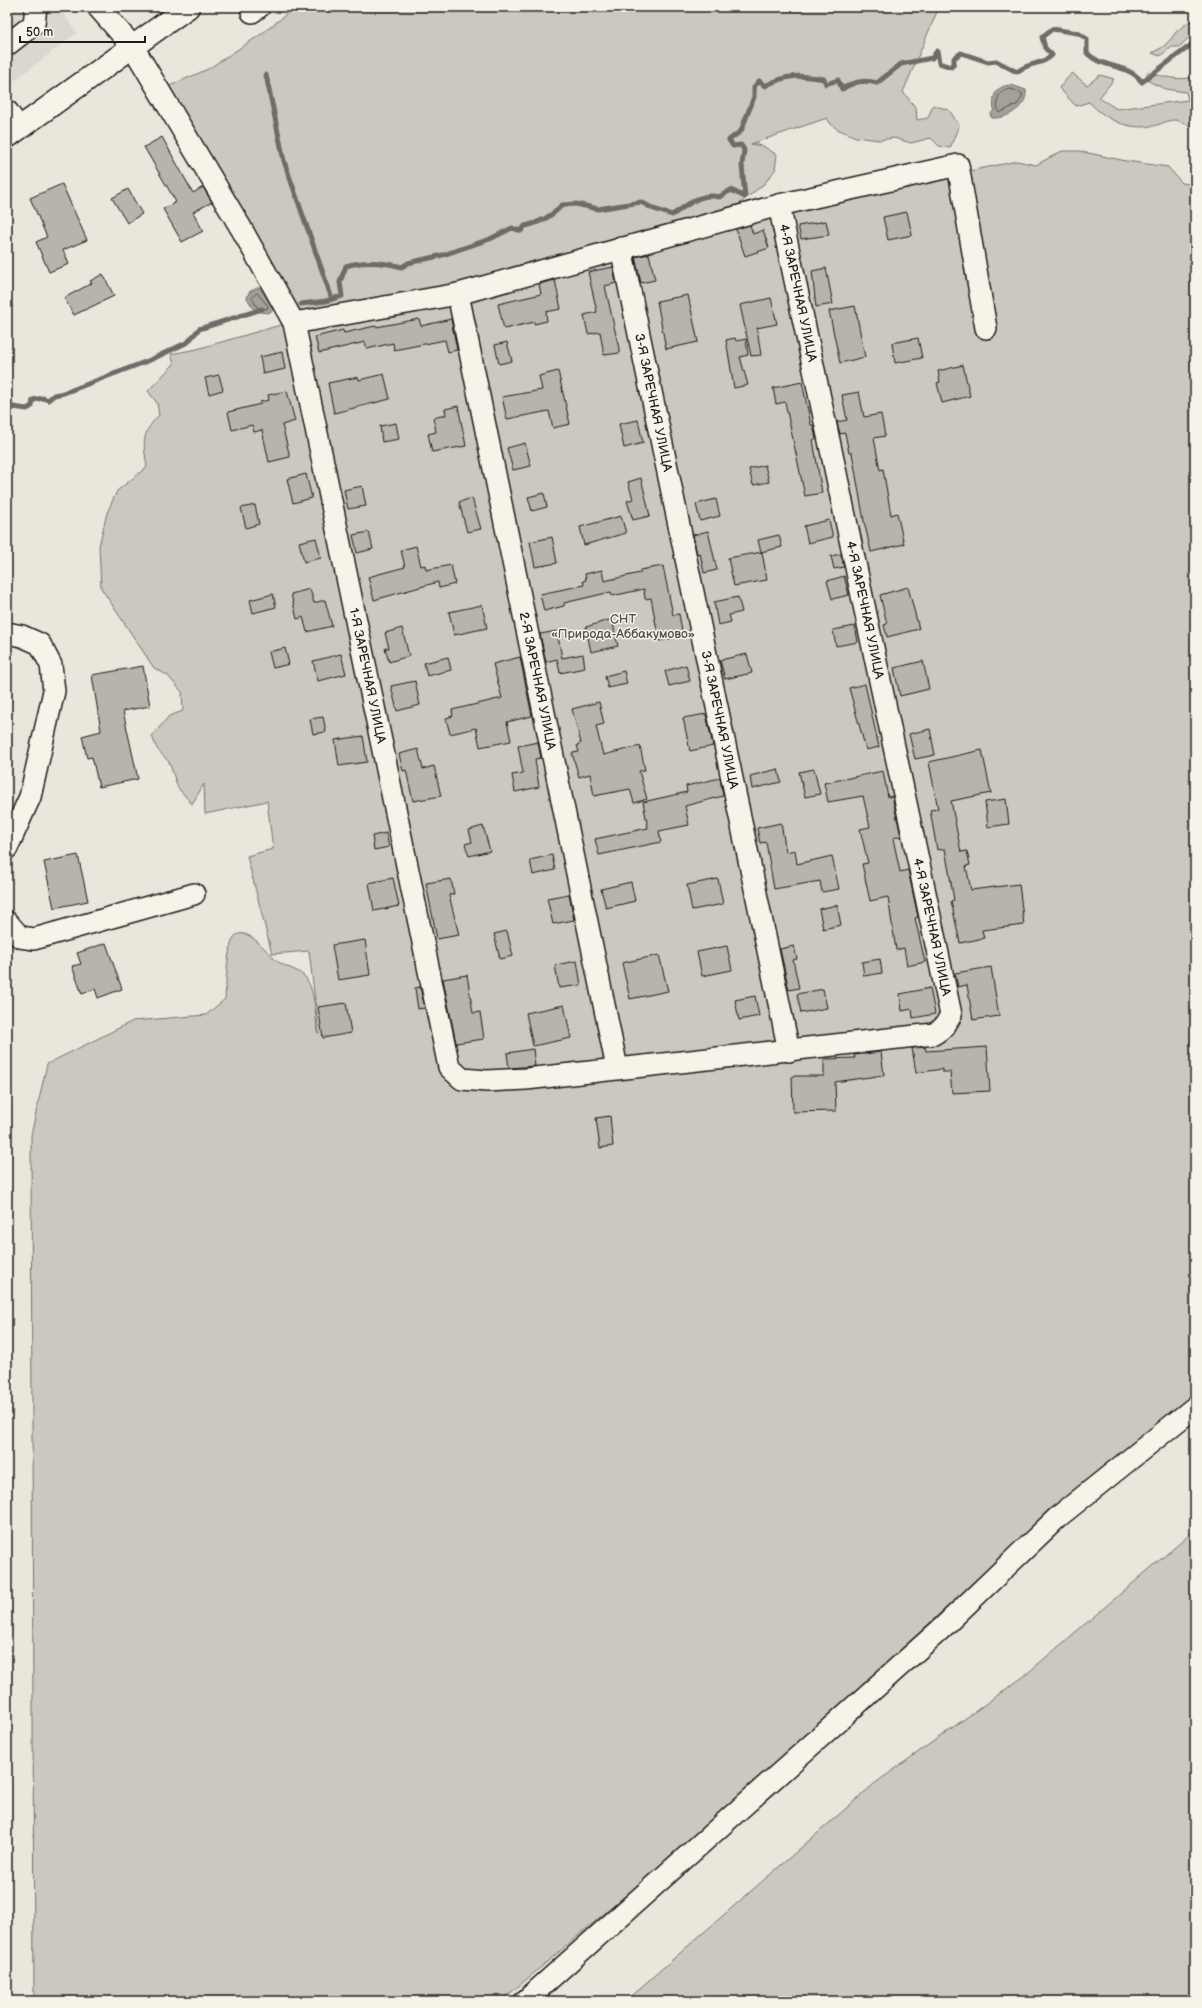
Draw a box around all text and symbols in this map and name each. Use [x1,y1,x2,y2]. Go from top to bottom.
scale bar [20,18,145,44]
text: 50 m [26,25,53,40]
street label: 4-Я ЗАРЕЧНАЯ УЛИЦА [776,223,820,363]
street label: 3-Я ЗАРЕЧНАЯ УЛИЦА [631,332,676,473]
street label: 4-Я ЗАРЕЧНАЯ УЛИЦА [843,540,887,680]
street label: 1-Я ЗАРЕЧНАЯ УЛИЦА [346,607,389,745]
street label: 2-Я ЗАРЕЧНАЯ УЛИЦА [516,611,559,751]
park label: СНТ «Природа-Аббакумово» [551,611,695,642]
street label: 3-Я ЗАРЕЧНАЯ УЛИЦА [697,649,742,790]
street label: 4-Я ЗАРЕЧНАЯ УЛИЦА [910,857,954,997]

